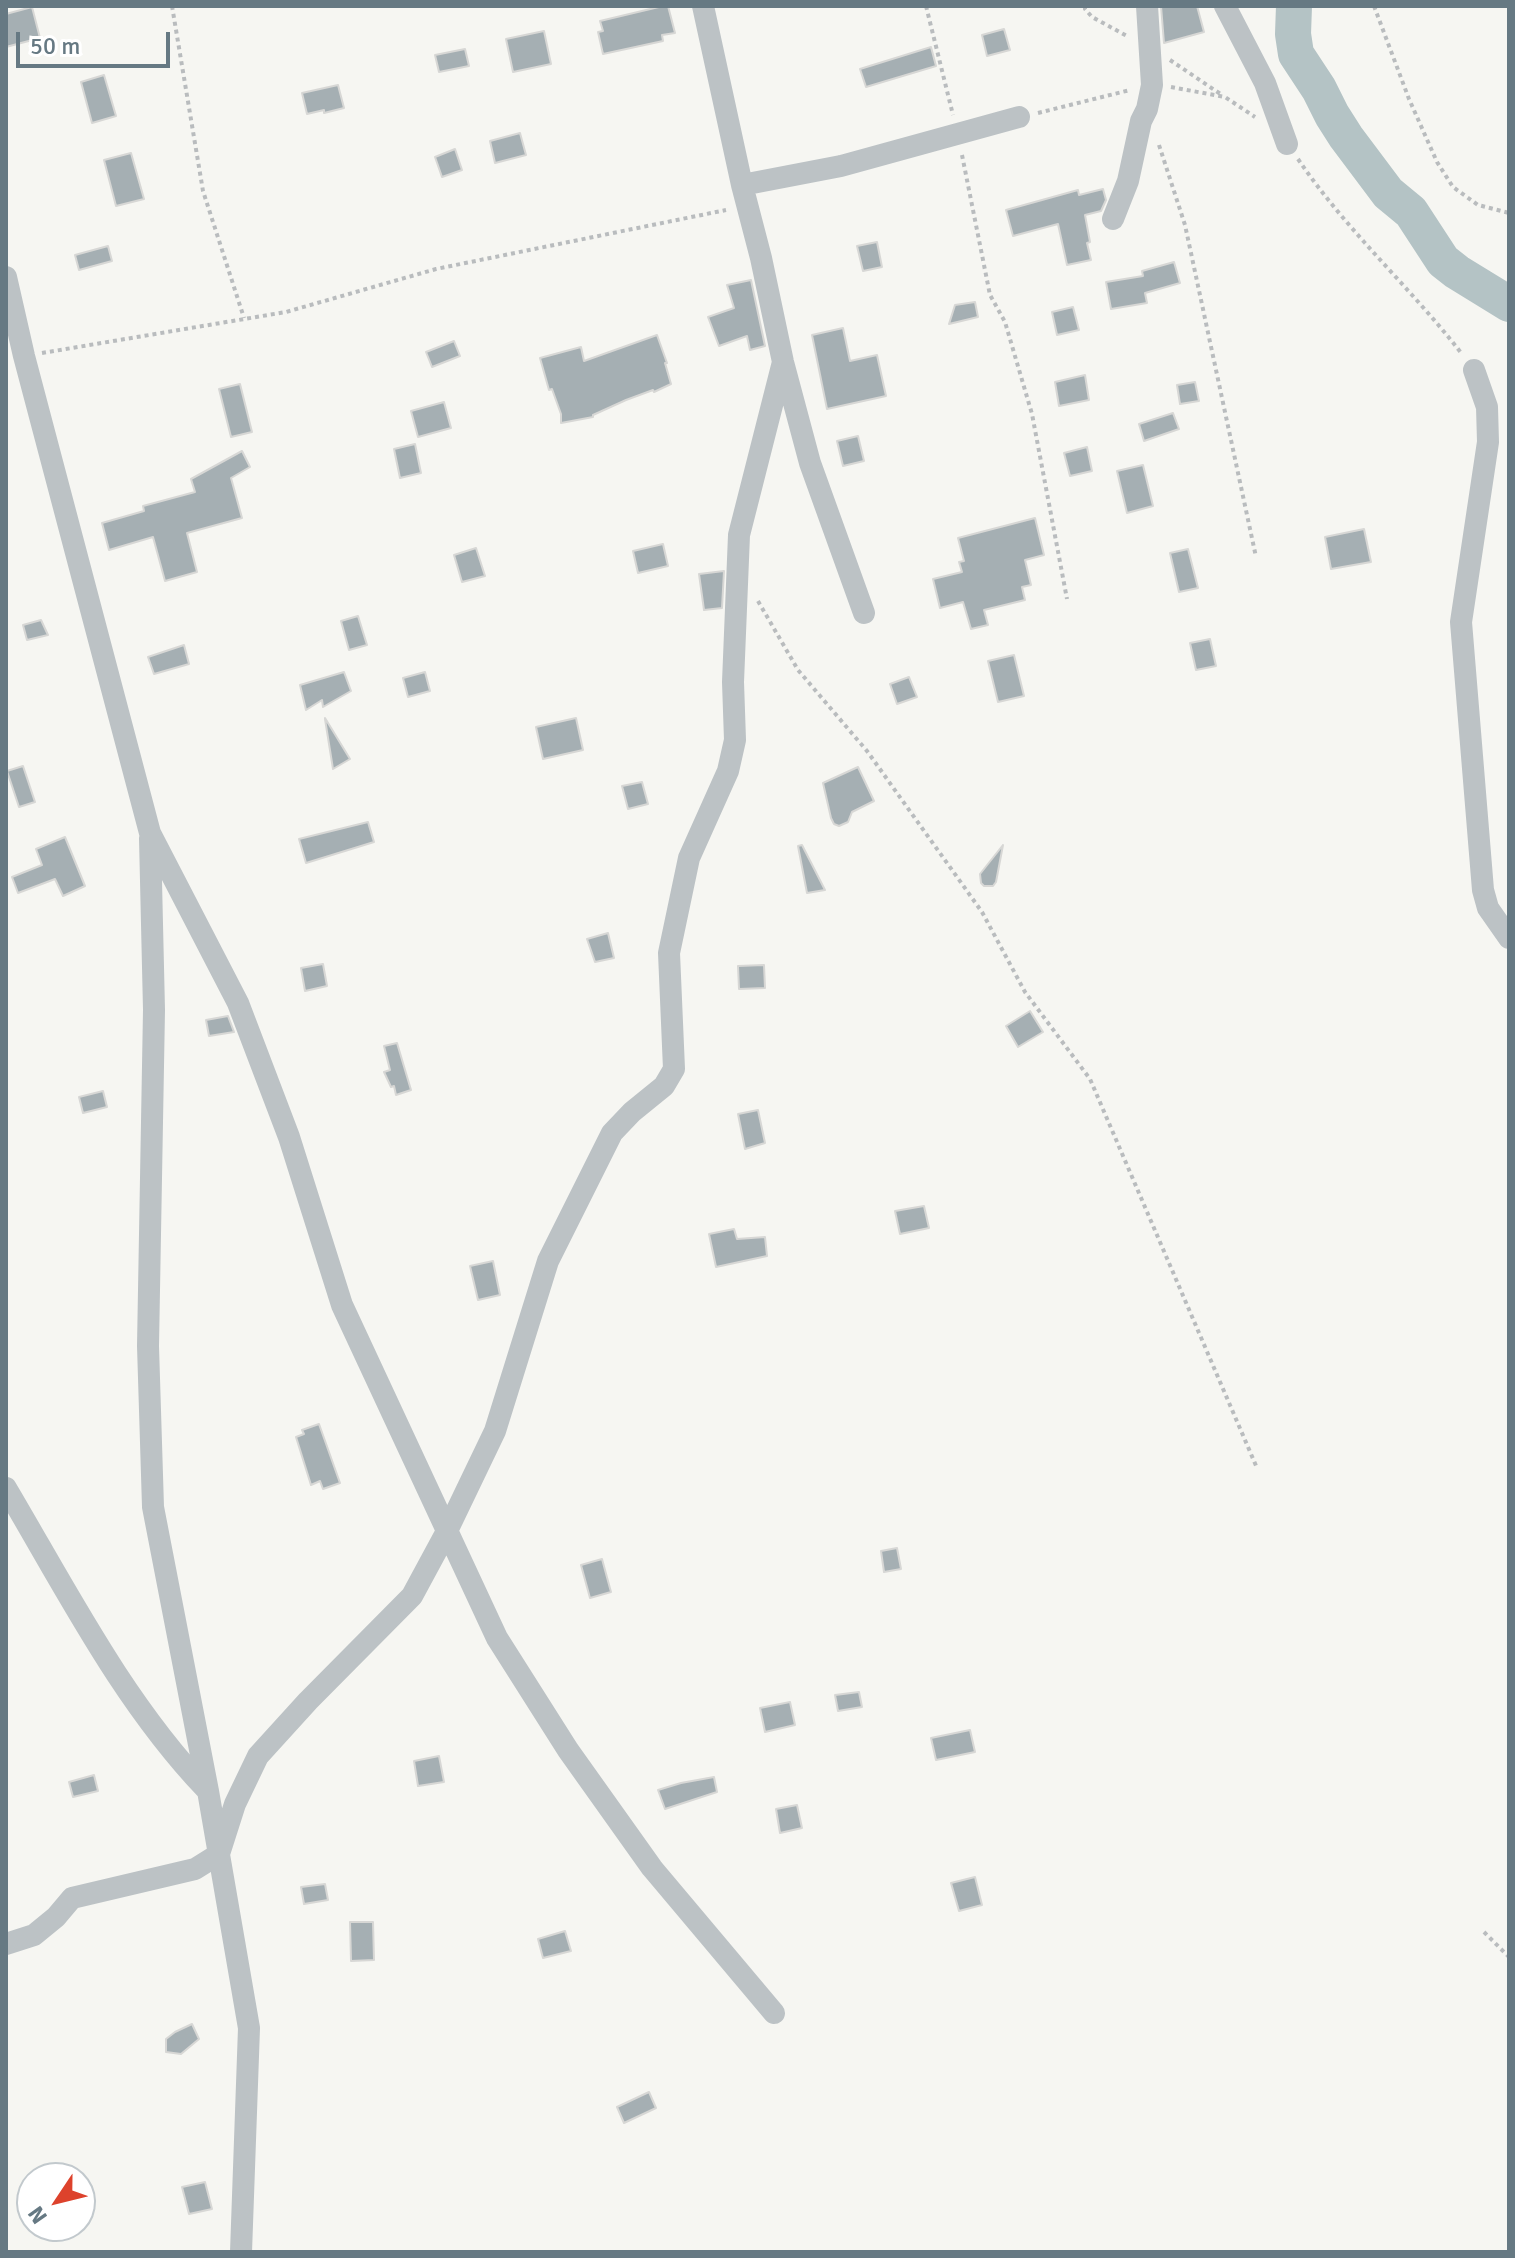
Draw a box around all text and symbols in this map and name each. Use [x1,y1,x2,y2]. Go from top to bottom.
scale bar [20,16,174,66]
text: 50 m [30,31,80,61]
north arrow [16,2162,96,2242]
text: N [22,2201,53,2229]

